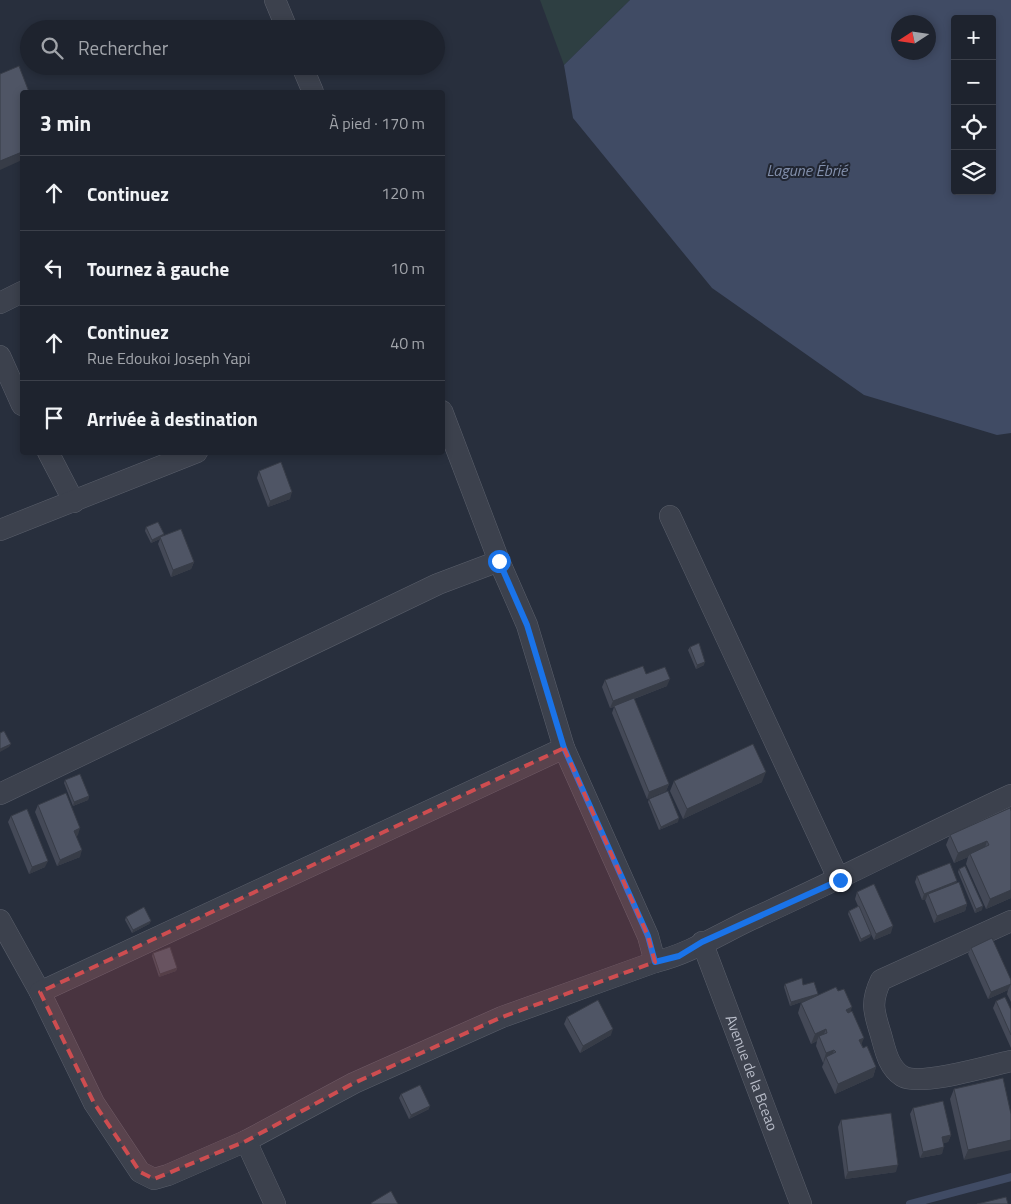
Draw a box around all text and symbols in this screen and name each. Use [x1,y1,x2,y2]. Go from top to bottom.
north arrow [891,15,936,60]
map controls [951,15,996,195]
button: + [951,15,996,60]
search box [20,20,445,75]
text: Rechercher [78,33,168,62]
icon: search [38,34,66,62]
button: − [951,60,996,105]
button: locate [951,105,996,150]
text: 3 min [40,107,91,139]
text: À pied · 170 m [329,111,425,135]
button: layers [951,150,996,195]
water label: Lagune Ébrié [767,158,849,182]
icon: ahead [40,179,68,207]
text: Continuez [87,179,169,208]
text: 120 m [381,181,425,205]
icon: left [40,254,68,282]
text: Tournez à gauche [87,254,229,283]
text: 10 m [390,256,425,280]
text: Continuez [87,317,169,346]
icon: ahead [40,329,68,357]
text: 40 m [390,331,425,355]
text: Rue Edoukoi Joseph Yapi [87,346,251,370]
icon: arrive [40,404,68,432]
text: Arrivée à destination [87,404,258,433]
route start [488,550,511,573]
route end [829,869,852,892]
street label: Avenue de la Bceao [720,1012,784,1134]

